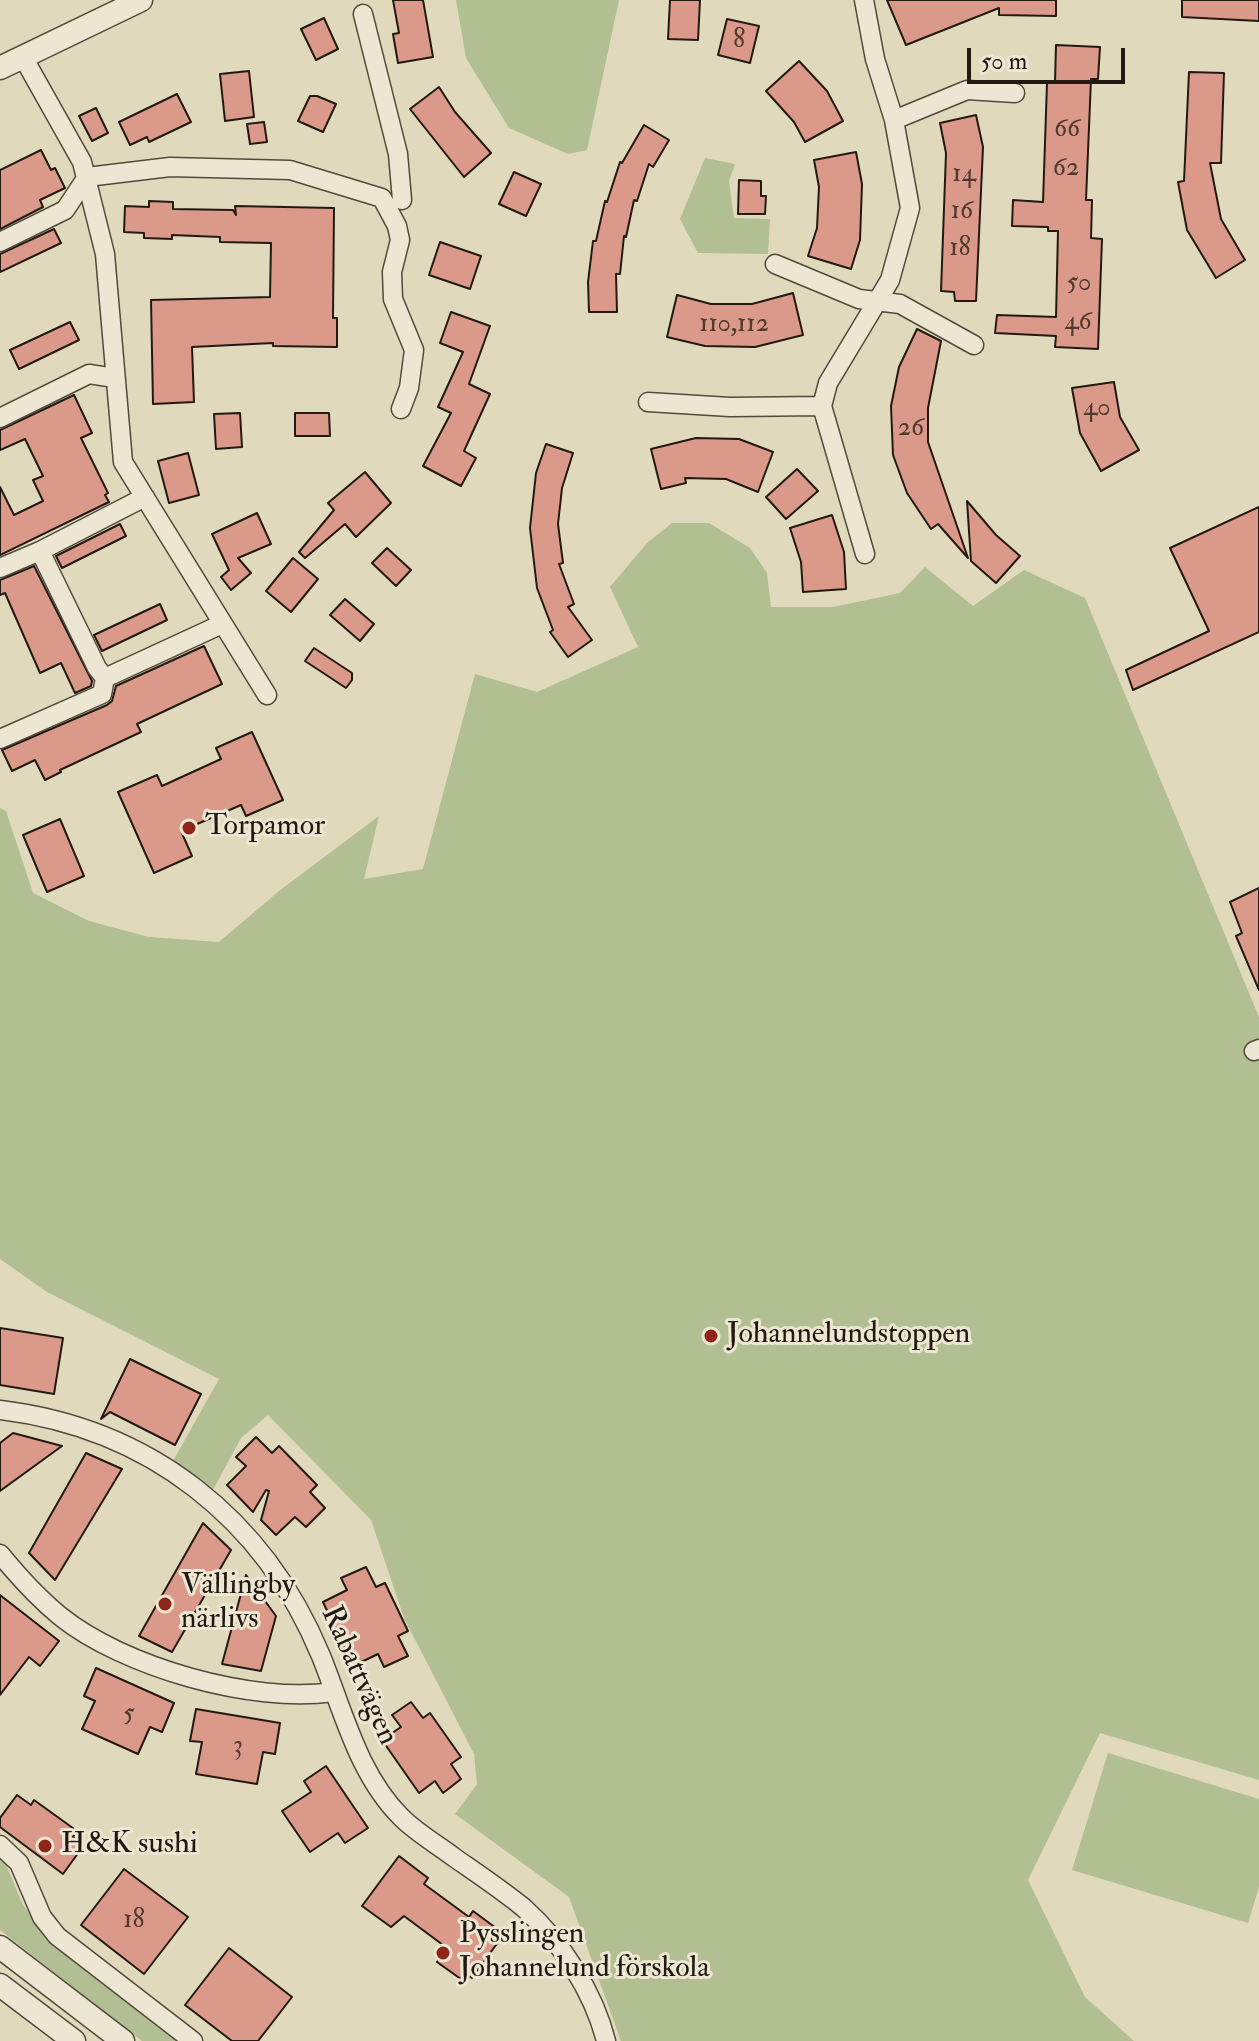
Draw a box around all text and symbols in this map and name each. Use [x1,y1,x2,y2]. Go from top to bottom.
house number: 8 [733,25,745,57]
scale bar [971,32,1129,82]
text: 50 m [981,46,1027,77]
house number: 66 [1054,114,1080,146]
house number: 62 [1053,153,1079,185]
house number: 14 [952,159,976,191]
house number: 16 [951,196,973,228]
house number: 18 [949,233,971,265]
house number: 50 [1067,268,1091,300]
house number: 46 [1064,307,1092,339]
house number: 110,112 [699,309,769,341]
house number: 40 [1083,393,1111,425]
house number: 26 [898,413,924,445]
place label: Torpamor [205,810,325,846]
marker: Torpamor [180,819,198,837]
place label: Johannelundstoppen [727,1318,970,1354]
marker: Johannelundstoppen [702,1327,720,1345]
place label: Vällingby närlivs [181,1569,295,1640]
marker: Vällingby närlivs [156,1595,174,1613]
street label: Rabattvägen [311,1601,405,1751]
house number: 5 [123,1699,135,1731]
house number: 3 [233,1731,243,1763]
place label: H&K sushi [61,1828,198,1864]
marker: H&K sushi [36,1837,54,1855]
house number: 18 [123,1905,145,1937]
place label: Pysslingen Johannelund förskola [459,1918,710,1988]
marker: Pysslingen Johannelund förskola [434,1944,452,1962]

